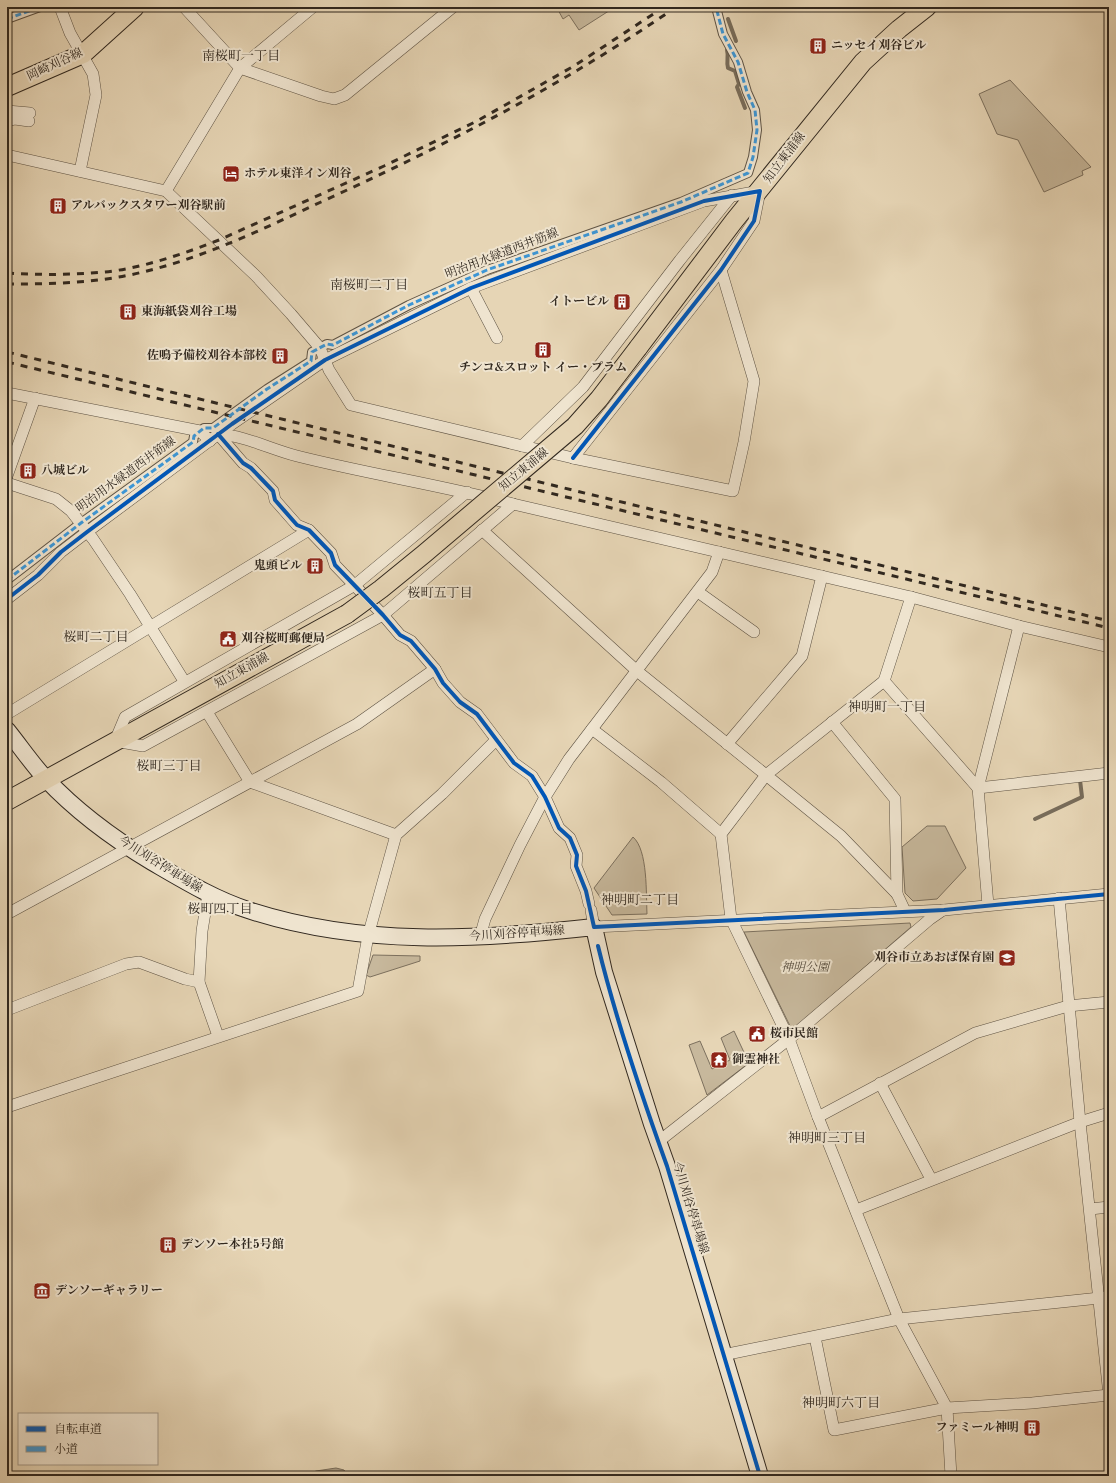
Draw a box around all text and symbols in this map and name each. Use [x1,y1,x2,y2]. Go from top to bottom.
building icon: ニッセイ刈谷ビル [808,36,828,56]
place label: ニッセイ刈谷ビル [831,38,926,52]
street label: 岡崎刈谷線 [24,45,85,83]
district label: 南桜町一丁目 [202,49,280,63]
street label: 知立東浦線 [761,129,808,186]
hotel icon: ホテル東洋イン刈谷 [221,164,241,184]
place label: ホテル東洋イン刈谷 [244,166,351,180]
building icon: アルバックスタワー刈谷駅前 [48,196,68,216]
place label: アルバックスタワー刈谷駅前 [71,198,226,212]
street label: 明治用水緑道西井筋線 [443,225,560,281]
district label: 南桜町二丁目 [330,278,408,292]
building icon: イトービル [612,292,632,312]
place label: イトービル [549,295,609,308]
building icon: 東海紙袋刈谷工場 [118,302,138,322]
place label: 東海紙袋刈谷工場 [141,304,237,318]
building icon: チンコ&スロット イー・プラム [533,340,553,360]
building icon: 佐鳴予備校刈谷本部校 [270,346,290,366]
place label: 佐鳴予備校刈谷本部校 [147,348,267,362]
place label: チンコ&スロット イー・プラム [459,361,627,374]
street label: 明治用水緑道西井筋線 [73,433,178,515]
street label: 知立東浦線 [496,445,551,494]
building icon: 八城ビル [18,461,38,481]
place label: 八城ビル [41,463,89,477]
building icon: 鬼頭ビル [305,556,325,576]
place label: 鬼頭ビル [254,558,302,572]
district label: 桜町五丁目 [407,586,473,600]
public building icon: 刈谷桜町郵便局 [218,629,238,649]
district label: 桜町二丁目 [63,630,129,644]
place label: 刈谷桜町郵便局 [241,631,325,645]
street label: 知立東浦線 [212,649,271,691]
district label: 神明町一丁目 [848,700,926,714]
district label: 桜町三丁目 [136,759,202,773]
street label: 今川刈谷停車場線 [116,833,205,896]
district label: 神明町二丁目 [601,893,679,907]
district label: 桜町四丁目 [187,902,253,916]
street label: 今川刈谷停車場線 [469,923,565,943]
school or university icon: 刈谷市立あおば保育園 [997,948,1017,968]
place label: 刈谷市立あおば保育園 [874,950,994,964]
park label: 神明公園 [781,960,831,974]
public building icon: 桜市民館 [747,1024,767,1044]
place label: 桜市民館 [770,1026,818,1040]
temple icon: 御霊神社 [709,1050,729,1070]
place label: 御霊神社 [732,1052,780,1066]
district label: 神明町三丁目 [788,1131,866,1145]
street label: 今川刈谷停車場線 [670,1160,712,1256]
building icon: デンソー本社5号館 [158,1235,178,1255]
place label: デンソー本社5号館 [181,1237,284,1251]
museum icon: デンソーギャラリー [32,1281,52,1301]
place label: デンソーギャラリー [55,1284,163,1297]
district label: 神明町六丁目 [802,1396,880,1410]
legend [18,1413,158,1465]
building icon: ファミール神明 [1022,1418,1042,1438]
place label: ファミール神明 [935,1420,1019,1434]
text: 自転車道 [54,1422,102,1436]
text: 小道 [54,1442,78,1456]

